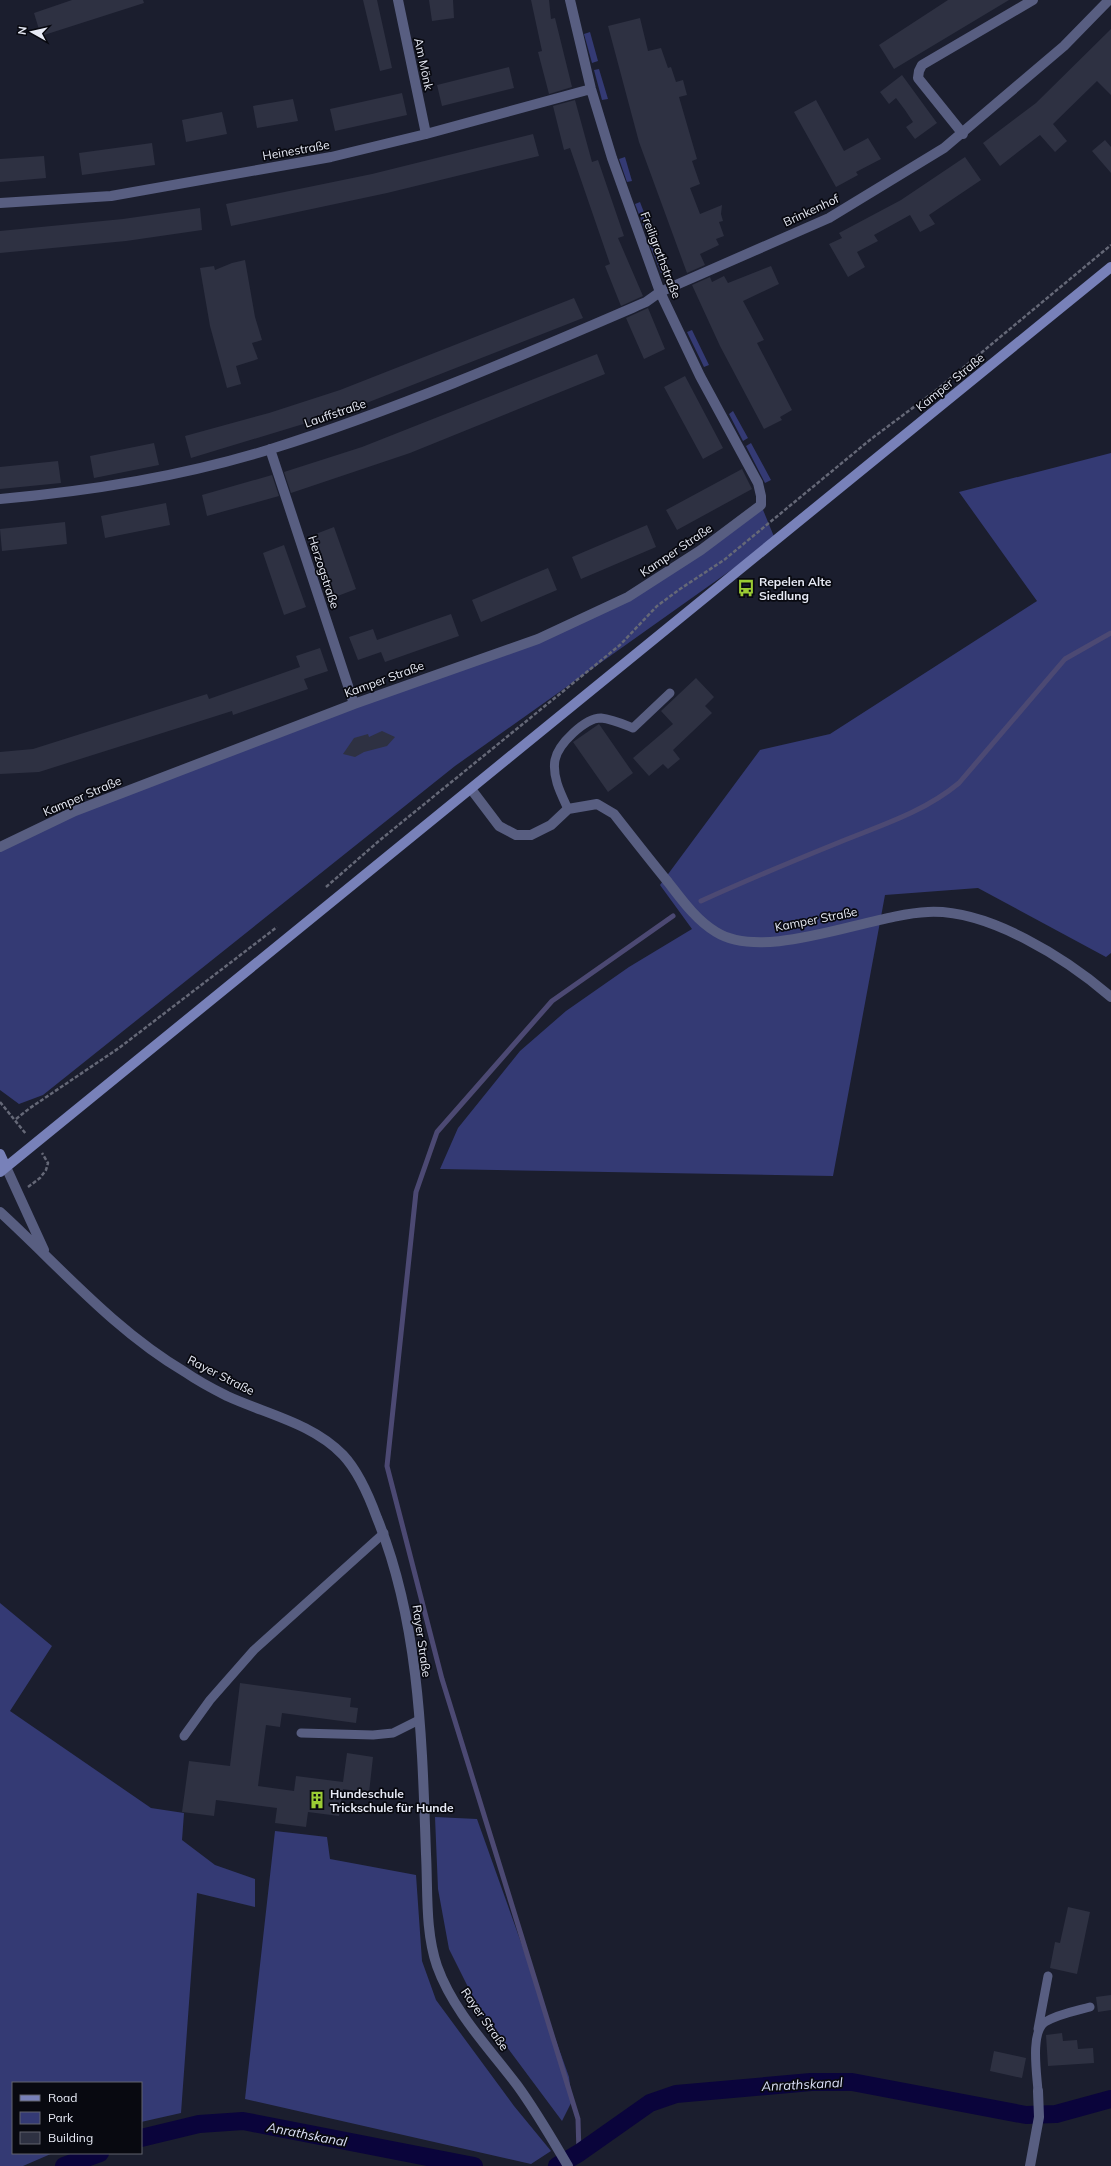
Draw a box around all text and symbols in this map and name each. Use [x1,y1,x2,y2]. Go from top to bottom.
north arrow [12,12,52,52]
text: N [15,26,30,36]
street label: Am Mönk [411,37,437,92]
street label: Heinestraße [261,137,331,163]
street label: Brinkenhof [781,190,842,229]
street label: Freiligrathstraße [638,210,684,300]
street label: Kamper Straße [913,350,987,414]
street label: Lauffstraße [302,395,368,431]
street label: Kamper Straße [637,520,715,580]
street label: Herzogstraße [305,534,343,610]
place label: Repelen Alte Siedlung [759,574,832,603]
bus stop icon: Repelen Alte Siedlung [736,578,756,598]
street label: Kamper Straße [342,658,426,700]
street label: Kamper Straße [40,773,124,819]
street label: Kamper Straße [773,904,859,934]
street label: Rayer Straße [185,1352,257,1398]
street label: Rayer Straße [409,1604,435,1678]
place label: Hundeschule Trickschule für Hunde [330,1786,454,1815]
building icon: Hundeschule Trickschule für Hunde [307,1790,327,1810]
street label: Rayer Straße [458,1985,512,2053]
water label: Anrathskanal [760,2074,844,2094]
legend [12,2082,142,2154]
text: Road [48,2090,77,2105]
text: Park [48,2110,74,2125]
water label: Anrathskanal [265,2118,349,2150]
text: Building [48,2130,93,2145]

